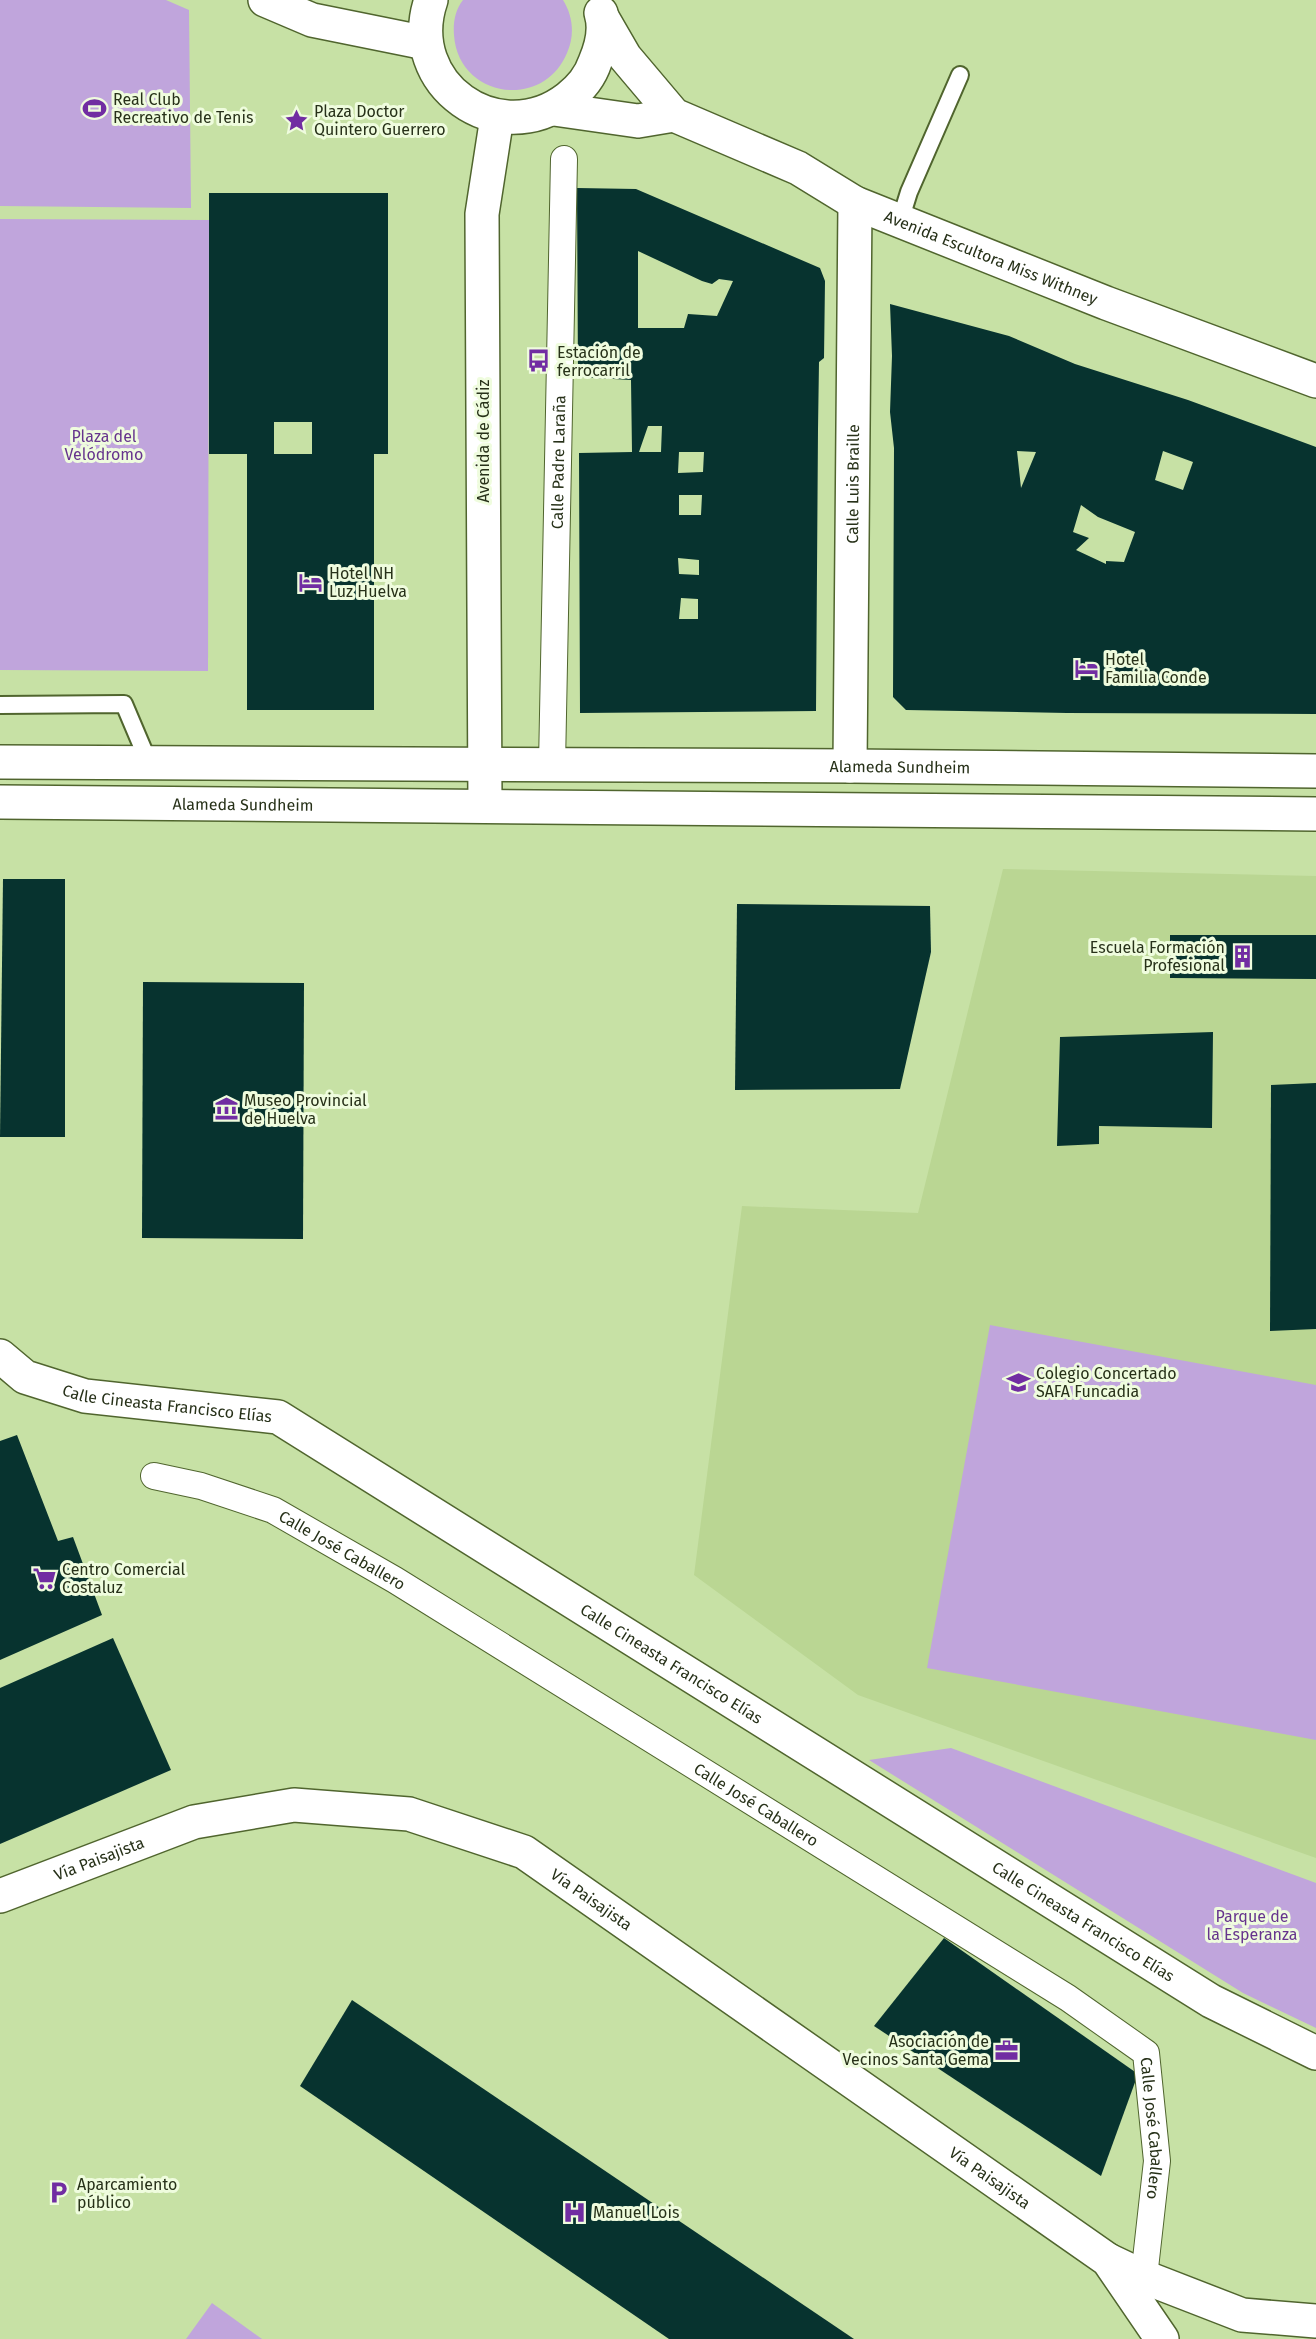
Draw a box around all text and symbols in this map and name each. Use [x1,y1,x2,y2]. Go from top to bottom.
place label: Real Club Recreativo de Tenis [113,90,253,127]
sports icon: Real Club Recreativo de Tenis [82,95,108,121]
place label: Plaza Doctor Quintero Guerrero [314,102,446,139]
place icon: Plaza Doctor Quintero Guerrero [283,107,309,133]
street label: Avenida Escultora Miss Withney [881,207,1100,309]
place label: Estación de ferrocarril [557,343,641,380]
bus stop icon: Estación de ferrocarril [526,348,552,374]
street label: Avenida de Cádiz [474,379,493,503]
street label: Calle Padre Laraña [548,395,569,529]
street label: Calle Luis Braille [843,424,863,544]
park label: Plaza del Velódromo [65,427,143,464]
place label: Hotel NH Luz Huelva [329,564,407,601]
hotel icon: Hotel NH Luz Huelva [298,569,324,595]
place label: Hotel Familia Conde [1105,650,1207,687]
hotel icon: Hotel Familia Conde [1074,655,1100,681]
street label: Alameda Sundheim [830,757,971,777]
street label: Alameda Sundheim [172,795,314,815]
place label: Escuela Formación Profesional [1090,938,1225,975]
building icon: Escuela Formación Profesional [1230,943,1256,969]
place label: Museo Provincial de Huelva [244,1091,367,1128]
museum icon: Museo Provincial de Huelva [213,1096,239,1122]
place label: Colegio Concertado SAFA Funcadia [1036,1364,1177,1401]
school or university icon: Colegio Concertado SAFA Funcadia [1005,1369,1031,1395]
street label: Calle Cineasta Francisco Elías [60,1380,273,1426]
street label: Calle José Caballero [275,1506,409,1594]
place label: Centro Comercial Costaluz [62,1560,186,1597]
supermarket icon: Centro Comercial Costaluz [31,1565,57,1591]
street label: Calle Cineasta Francisco Elías [577,1600,766,1728]
street label: Calle José Caballero [690,1759,822,1851]
street label: Vía Paisajista [51,1833,147,1884]
street label: Calle Cineasta Francisco Elías [989,1858,1178,1986]
street label: Vía Paisajista [547,1865,636,1935]
park label: Parque de la Esperanza [1207,1907,1297,1944]
place label: Asociación de Vecinos Santa Gema [843,2032,989,2069]
office icon: Asociación de Vecinos Santa Gema [994,2037,1020,2063]
street label: Calle José Caballero [1136,2056,1166,2200]
street label: Vía Paisajista [945,2143,1034,2213]
place label: Aparcamiento público [77,2175,177,2212]
parking icon: Aparcamiento público [46,2180,72,2206]
hospital icon: Manuel Lois [562,2199,588,2225]
place label: Manuel Lois [593,2203,679,2222]

